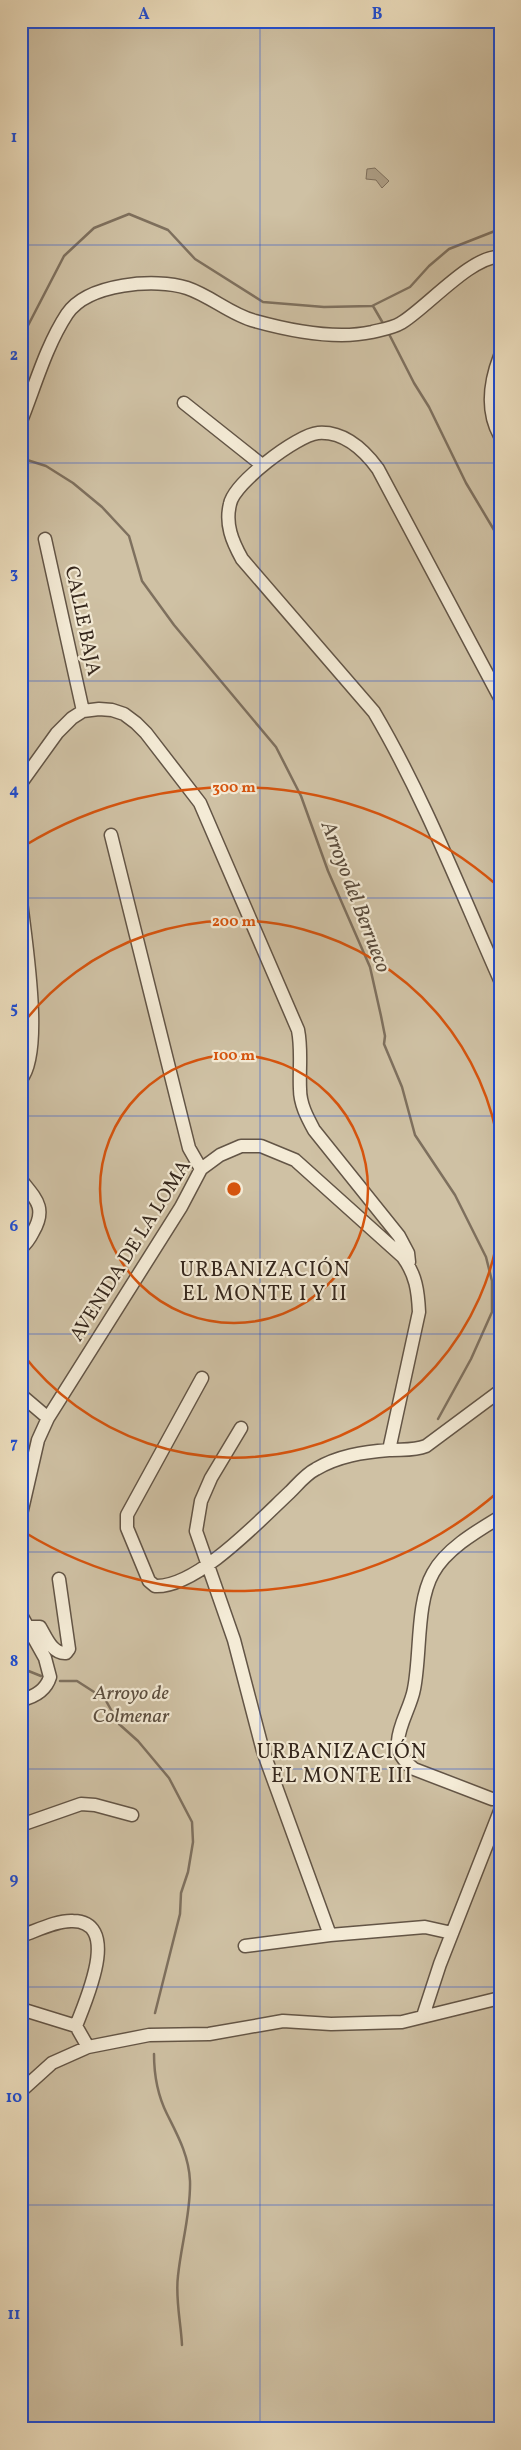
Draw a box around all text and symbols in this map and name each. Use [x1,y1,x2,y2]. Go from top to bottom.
text: A [138,4,150,26]
text: B [372,4,383,26]
text: 1 [11,127,17,149]
text: 2 [10,345,18,367]
text: 3 [10,563,18,585]
street label: CALLE BAJA [57,563,107,679]
text: 300 m [212,778,256,799]
text: 4 [9,780,19,802]
water label: Arroyo del Berrueco [312,816,397,977]
text: 200 m [212,912,256,933]
text: 5 [10,998,18,1020]
text: 100 m [213,1046,256,1067]
street label: AVENIDA DE LA LOMA [64,1155,198,1347]
centre of rings [225,1180,243,1198]
text: 6 [10,1216,19,1238]
district label: URBANIZACIÓN EL MONTE I Y II [180,1256,350,1309]
text: 7 [10,1433,18,1455]
text: 8 [10,1651,18,1673]
park label: Arroyo de Colmenar [92,1680,170,1731]
district label: URBANIZACIÓN EL MONTE III [257,1738,427,1791]
text: 9 [10,1869,19,1891]
text: 10 [6,2087,22,2109]
text: 11 [8,2304,20,2326]

